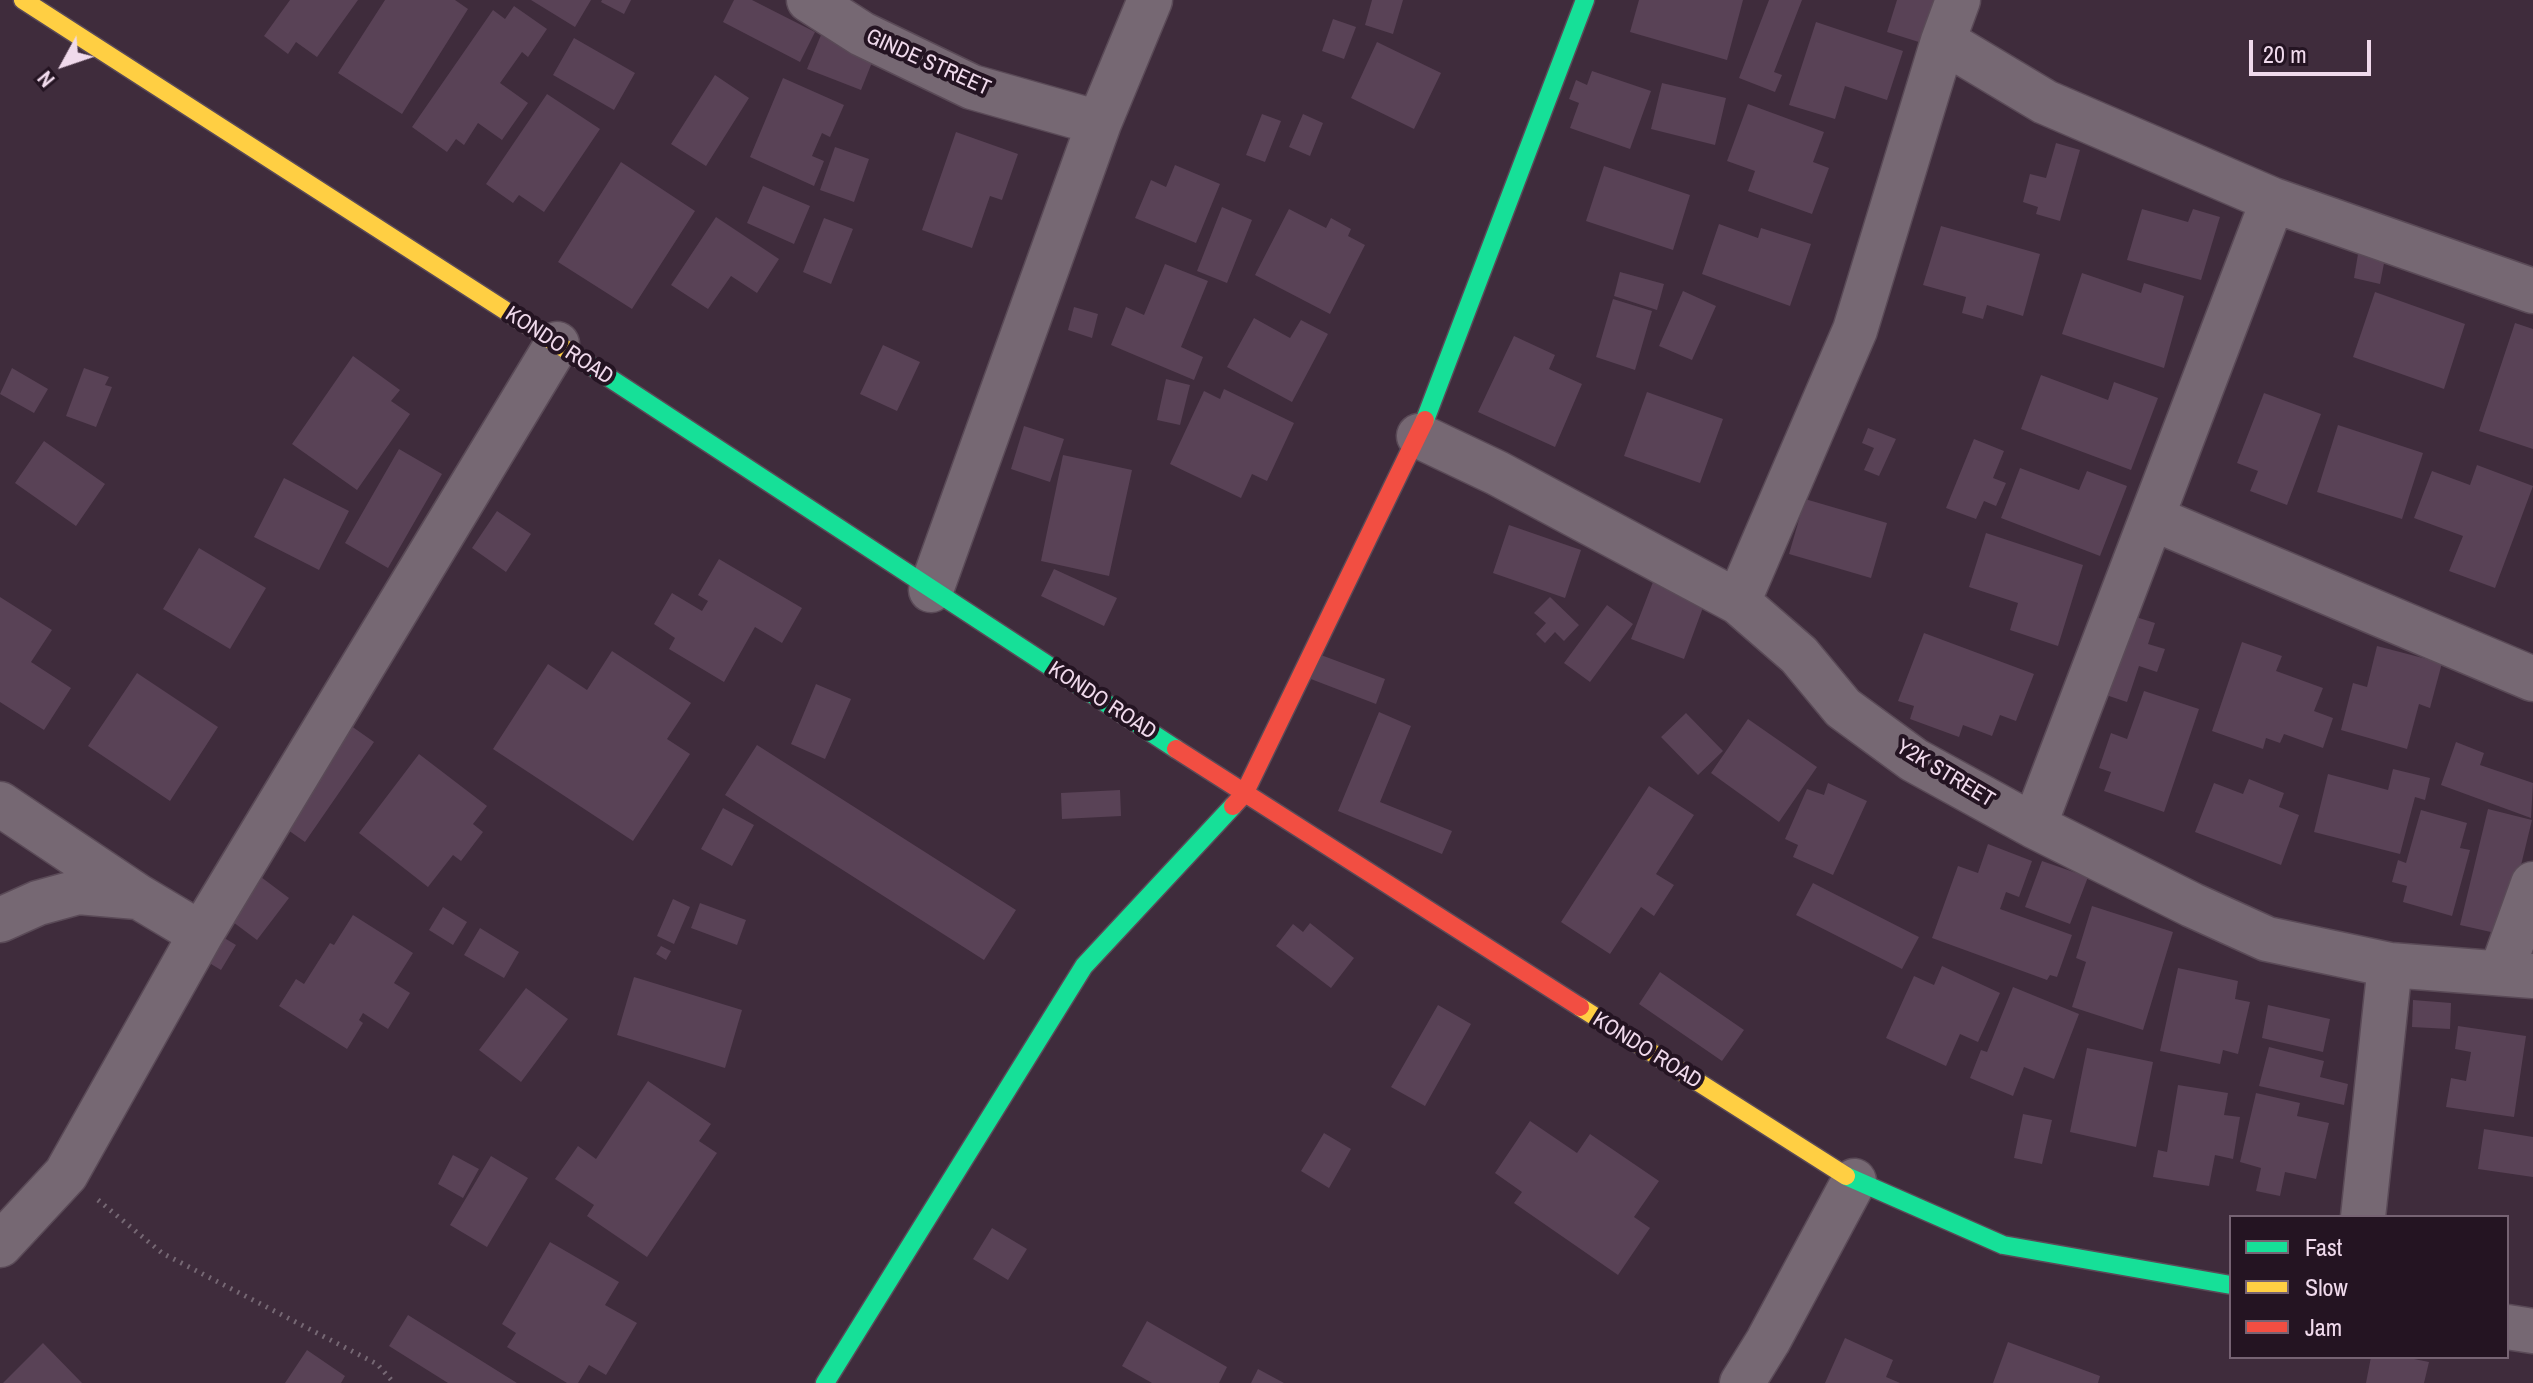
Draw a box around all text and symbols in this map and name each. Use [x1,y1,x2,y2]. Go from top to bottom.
north arrow [24,24,104,104]
street label: GINDE STREET [862,24,994,102]
scale bar [2253,24,2375,74]
text: 20 m [2263,38,2307,70]
text: N [30,65,61,94]
street label: KONDO ROAD [500,301,618,391]
street label: KONDO ROAD [1043,656,1161,746]
street label: Y2K STREET [1891,734,1999,814]
street label: KONDO ROAD [1588,1007,1706,1095]
legend [2229,1215,2509,1359]
text: Fast [2305,1231,2342,1263]
text: Slow [2305,1271,2348,1303]
text: Jam [2305,1311,2342,1343]

